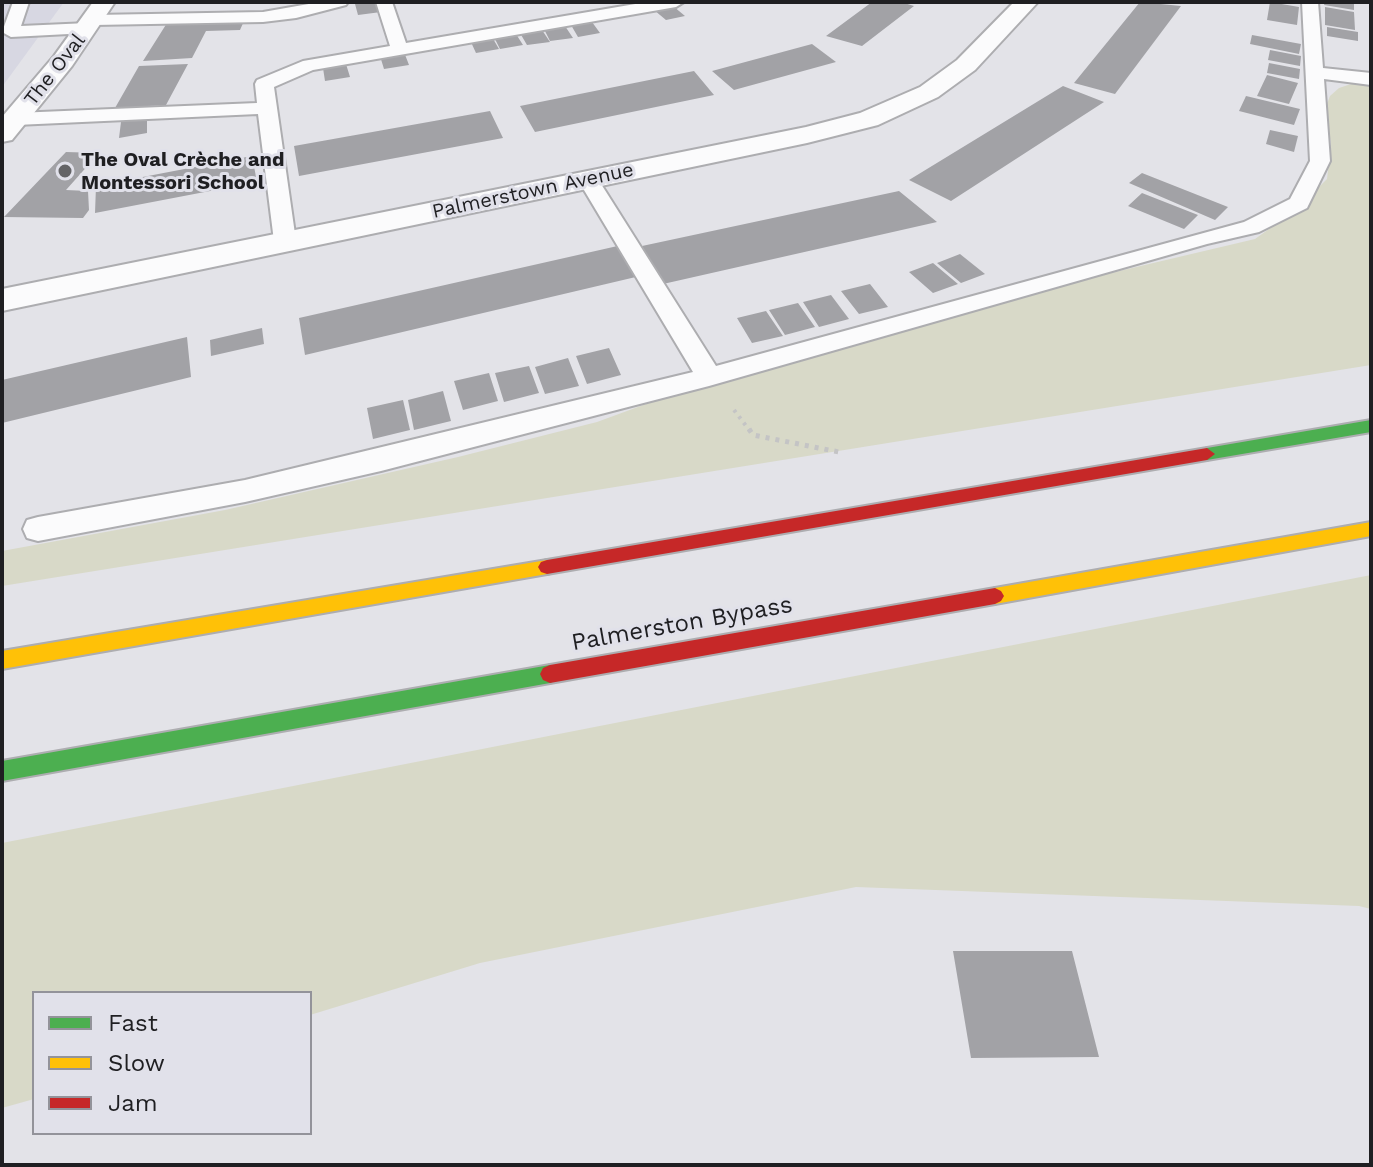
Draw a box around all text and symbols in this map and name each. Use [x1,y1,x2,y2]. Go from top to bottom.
street label: The Oval [19,29,91,111]
place label: The Oval Crèche and Montessori School [81,148,284,195]
street label: Palmerstown Avenue [430,158,636,224]
marker: The Oval Crèche and Montessori School [56,162,74,180]
street label: Palmerston Bypass [569,590,795,658]
legend [32,991,312,1135]
text: Fast [108,1009,158,1037]
text: Slow [108,1049,165,1077]
text: Jam [108,1089,158,1117]

